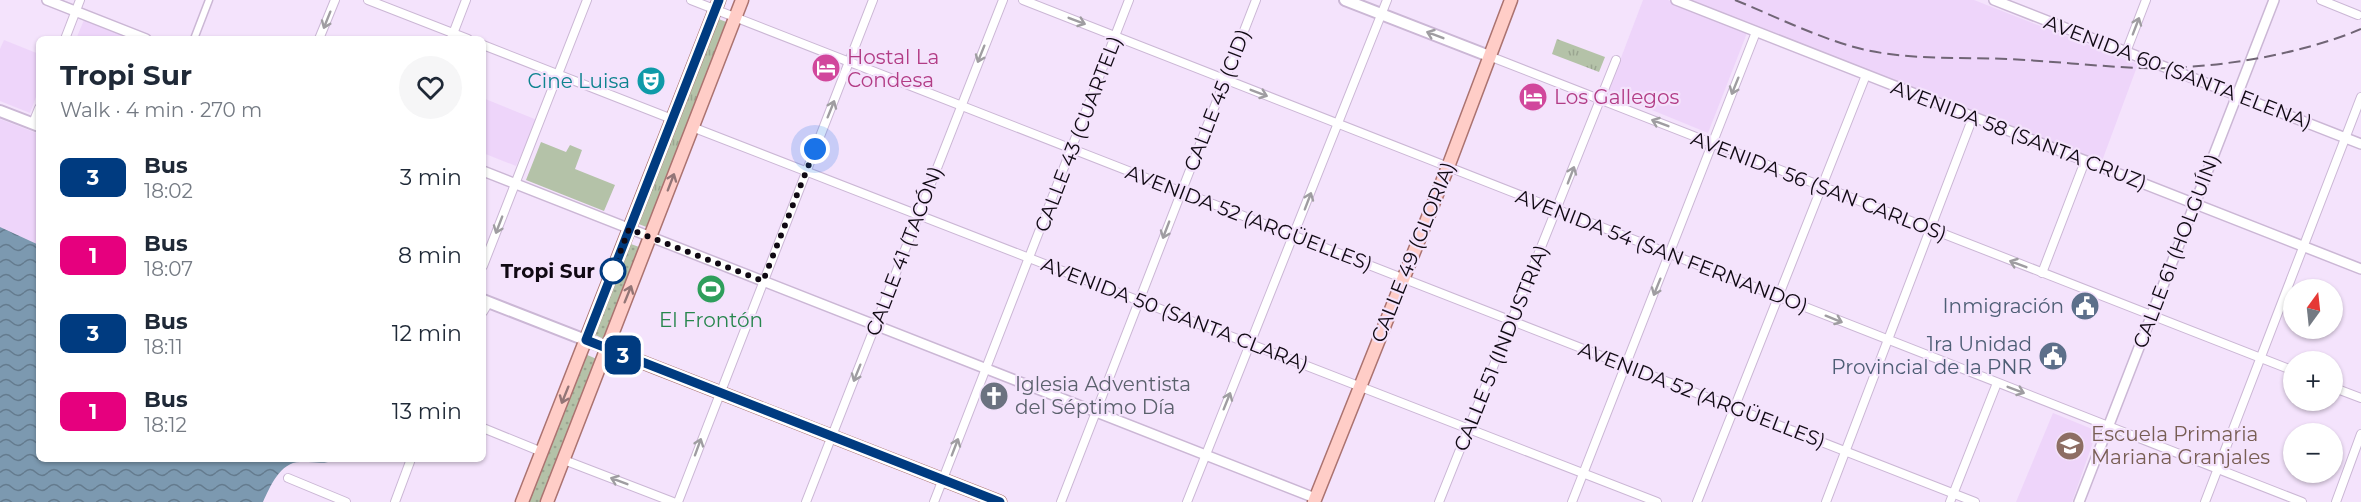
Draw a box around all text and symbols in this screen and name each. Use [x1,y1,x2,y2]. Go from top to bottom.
one-way arrow [321,10,332,28]
street label: AVENIDA 60 (SANTA ELENA) [2041,10,2315,134]
one-way arrow [1067,17,1086,28]
one-way arrow [2131,17,2142,36]
street label: CALLE 45 (CID) [1179,26,1255,174]
one-way arrow [1426,29,1444,40]
street label: CALLE 43 (CUARTEL) [1030,33,1126,235]
place label: Hostal La Condesa [847,45,939,92]
one-way arrow [975,45,986,63]
hotel icon: Hostal La Condesa [810,52,842,84]
button: heart [399,56,462,119]
text: Tropi Sur [60,58,192,92]
theatre icon: Cine Luisa [635,65,667,97]
place label: Cine Luisa [528,69,630,93]
street label: AVENIDA 58 (SANTA CRUZ) [1888,75,2150,195]
one-way arrow [1729,76,1740,95]
hotel icon: Los Gallegos [1517,81,1549,113]
place label: Los Gallegos [1554,85,1680,109]
one-way arrow [1249,88,1267,99]
text: Walk · 4 min · 270 m [60,98,262,122]
one-way arrow [826,101,837,119]
one-way arrow [1651,117,1670,128]
street label: AVENIDA 56 (SAN CARLOS) [1688,126,1950,246]
your location [800,134,830,164]
street label: CALLE 61 (HOLGUÍN) [2128,150,2224,352]
text: Bus [144,152,188,179]
street label: CALLE 49 (GLORIA) [1366,158,1460,346]
street label: AVENIDA 52 (ARGÜELLES) [1122,160,1376,276]
street label: CALLE 41 (TACÓN) [861,163,947,339]
text: 3 min [400,164,462,191]
text: 3 [87,165,99,190]
one-way arrow [1567,166,1578,185]
one-way arrow [666,174,677,192]
text: 18:02 [144,179,193,203]
street label: AVENIDA 54 (SAN FERNANDO) [1513,184,1811,318]
one-way arrow [1303,192,1314,210]
one-way arrow [493,215,504,234]
one-way arrow [1160,221,1171,239]
text: Bus [144,230,188,257]
street label: CALLE 51 (INDUSTRIA) [1449,241,1553,455]
text: 8 min [398,242,462,269]
text: 1 [89,243,97,268]
street label: AVENIDA 50 (SANTA CLARA) [1038,252,1312,376]
text: 18:07 [144,257,193,281]
one-way arrow [2009,257,2027,268]
marker: Tropi Sur [600,258,626,284]
place label: Tropi Sur [501,259,595,283]
sports icon: El Frontón [695,273,727,305]
one-way arrow [1651,278,1662,296]
north arrow [2283,279,2343,339]
map controls [2283,279,2343,483]
one-way arrow [623,285,634,304]
public building icon: Inmigración [2069,290,2101,322]
place label: Inmigración [1943,294,2064,318]
text: Bus [144,308,188,335]
place label: El Frontón [659,308,763,332]
one-way arrow [1825,314,1843,325]
text: 12 min [392,320,462,347]
text: 3 [87,321,99,346]
place label: 1ra Unidad Provincial de la PNR [1831,332,2032,379]
text: 18:11 [144,335,183,359]
line badge: 3 [604,336,642,374]
street label: AVENIDA 52 (ARGÜELLES) [1575,337,1829,453]
public building icon: 1ra Unidad Provincial de la PNR [2037,340,2069,372]
text: 3 [617,343,629,368]
button: + [2283,351,2343,411]
one-way arrow [851,363,862,382]
place label: Iglesia Adventista del Séptimo Día [1015,372,1191,419]
church icon: Iglesia Adventista del Séptimo Día [978,380,1010,412]
one-way arrow [559,385,570,404]
one-way arrow [2006,385,2025,396]
text: Bus [144,386,188,413]
one-way arrow [1222,392,1233,411]
text: 13 min [392,398,462,425]
text: 1 [89,399,97,424]
text: 18:12 [144,413,187,437]
place label: Escuela Primaria Mariana Granjales [2091,422,2270,469]
button: − [2283,423,2343,483]
school or university icon: Escuela Primaria Mariana Granjales [2054,430,2086,462]
one-way arrow [693,438,704,457]
one-way arrow [951,439,962,457]
one-way arrow [610,475,629,486]

